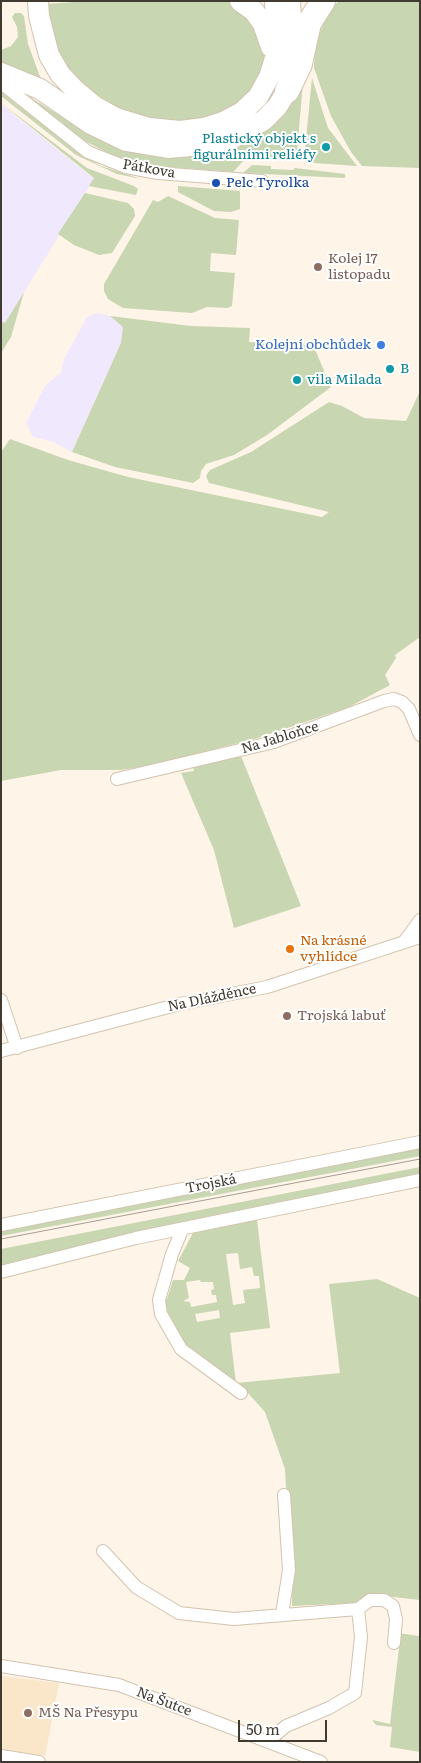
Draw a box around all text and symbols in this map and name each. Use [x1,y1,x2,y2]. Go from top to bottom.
place label: Plastický objekt s figurálními reliéfy [193,131,316,164]
marker: Plastický objekt s figurálními reliéfy [320,141,332,153]
street label: Pátkova [121,156,177,182]
place label: Pelc Tyrolka [226,175,309,191]
marker: Pelc Tyrolka [210,177,222,189]
place label: Kolej 17 listopadu [328,251,391,284]
marker: Kolej 17 listopadu [312,261,324,273]
place label: Kolejní obchůdek [255,337,371,353]
marker: Kolejní obchůdek [375,339,387,351]
place label: B [400,361,409,377]
marker: B [384,363,396,375]
place label: vila Milada [307,372,382,388]
marker: vila Milada [291,374,303,386]
street label: Na Jabloňce [239,718,321,758]
place label: Na krásné vyhlídce [300,933,367,966]
marker: Na krásné vyhlídce [284,943,296,955]
street label: Na Dlážděnce [166,980,258,1016]
place label: Trojská labuť [297,1008,386,1024]
marker: Trojská labuť [281,1010,293,1022]
street label: Trojská [184,1171,238,1197]
street label: Na Šutce [134,1684,194,1720]
place label: MŠ Na Přesypu [38,1705,138,1721]
marker: MŠ Na Přesypu [22,1707,34,1719]
scale bar [241,1710,330,1742]
text: 50 m [246,1717,280,1740]

